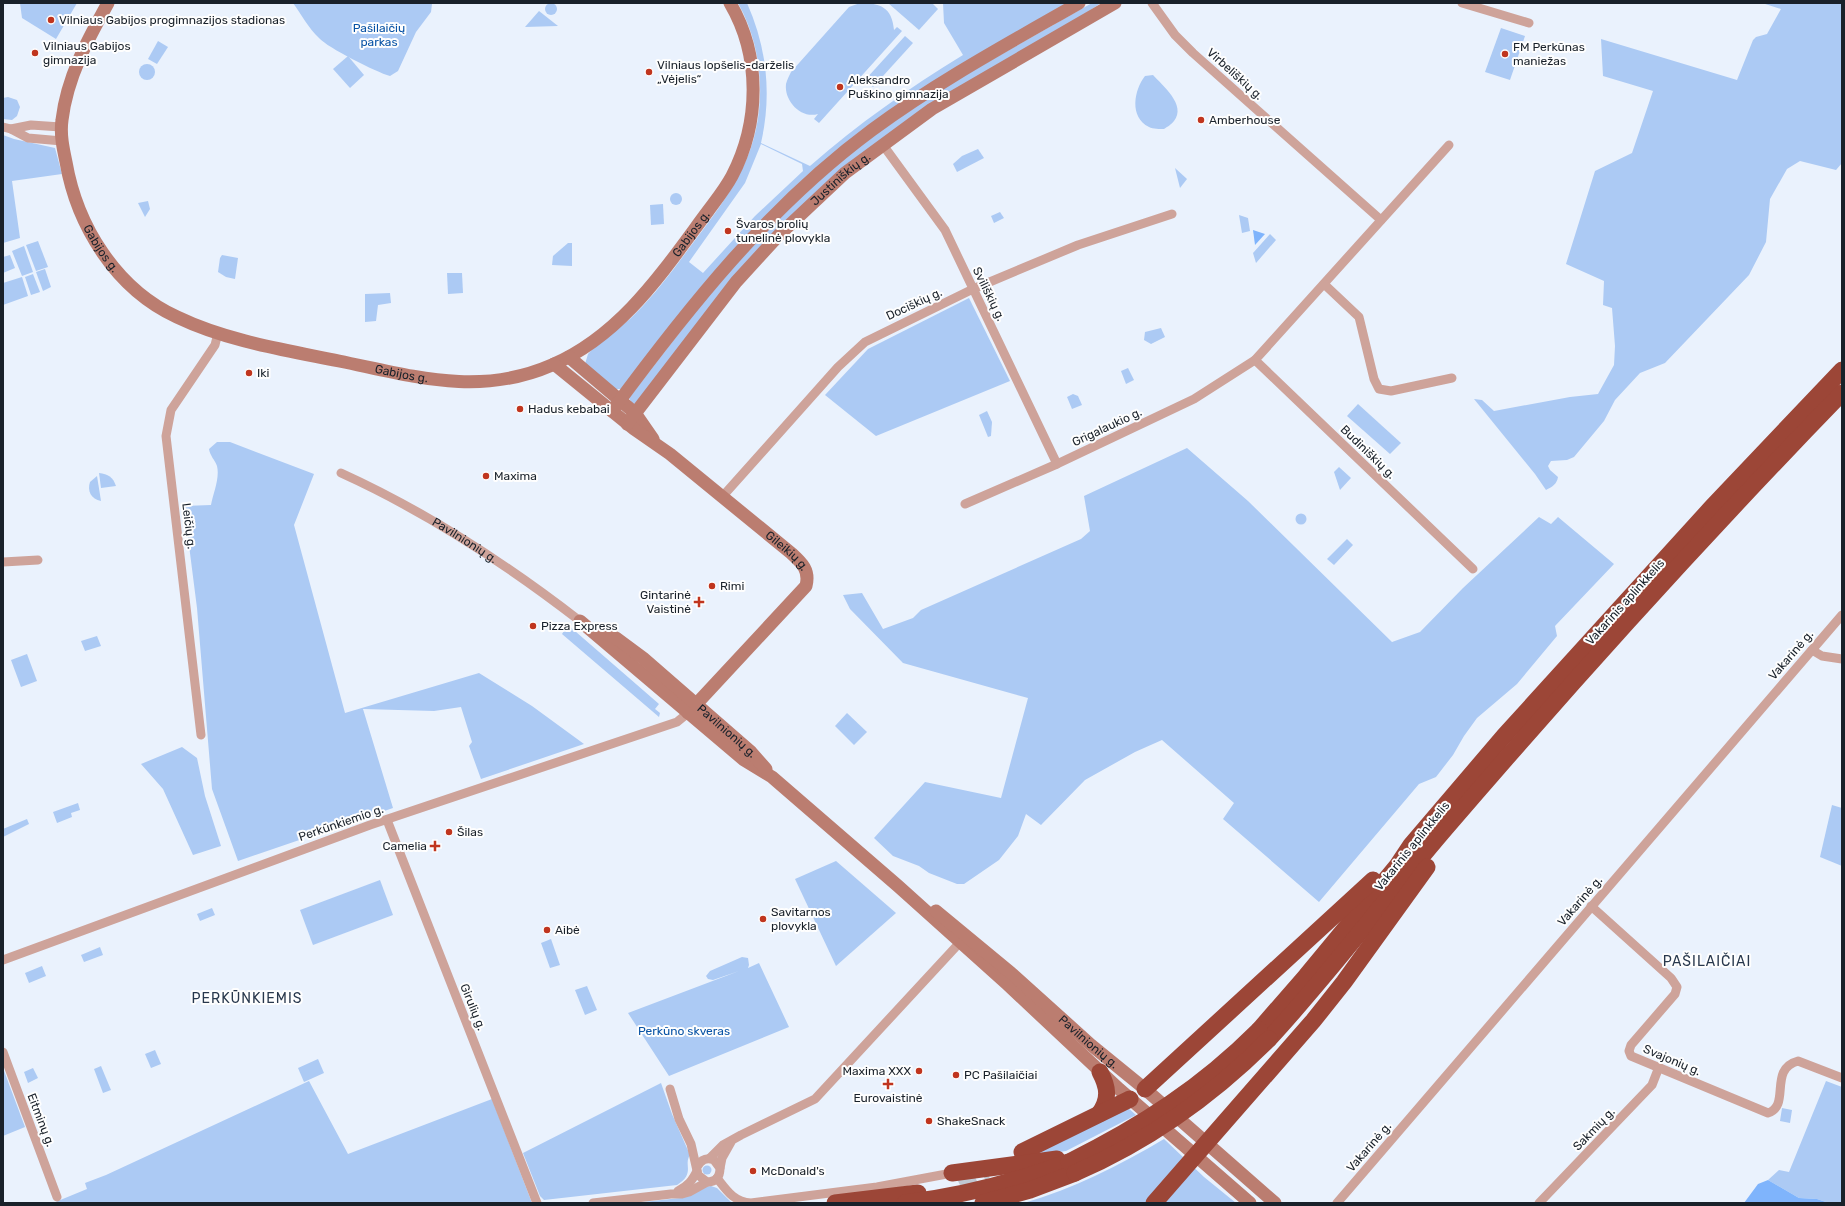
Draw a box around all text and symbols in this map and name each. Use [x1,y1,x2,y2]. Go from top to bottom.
place label: Vilniaus Gabijos progimnazijos stadionas [59,13,285,27]
marker: Vilniaus Gabijos progimnazijos stadionas [46,15,56,25]
park label: Pašilaičių parkas [353,21,405,49]
place label: Vilniaus Gabijos gimnazija [43,39,131,67]
place label: FM Perkūnas maniežas [1513,40,1585,68]
street label: Virbeliškių g. [1204,45,1266,103]
marker: Vilniaus Gabijos gimnazija [30,48,40,58]
marker: FM Perkūnas maniežas [1500,49,1510,59]
place label: Vilniaus lopšelis-darželis „Vėjelis“ [657,58,794,86]
marker: Vilniaus lopšelis-darželis „Vėjelis“ [644,67,654,77]
place label: Aleksandro Puškino gimnazija [848,73,949,101]
marker: Aleksandro Puškino gimnazija [835,82,845,92]
place label: Amberhouse [1209,113,1281,127]
marker: Amberhouse [1196,115,1206,125]
street label: Justiniškių g. [808,150,873,209]
street label: Gabijos g. [669,208,713,260]
place label: Švaros brolių tunelinė plovykla [736,217,830,245]
street label: Gabijos g. [80,222,122,275]
marker: Švaros brolių tunelinė plovykla [723,226,733,236]
street label: Sviliškių g. [970,265,1008,323]
street label: Dociškių g. [884,285,944,323]
street label: Gabijos g. [374,362,429,385]
place label: Iki [257,366,269,380]
marker: Iki [244,368,254,378]
place label: Hadus kebabai [528,402,610,416]
marker: Hadus kebabai [515,404,525,414]
street label: Grigalaukio g. [1070,405,1144,449]
street label: Budiniškių g. [1338,422,1398,482]
place label: Maxima [494,469,537,483]
marker: Maxima [481,471,491,481]
street label: Leičių g. [179,502,199,550]
street label: Pavilnionių g. [430,515,500,566]
street label: Gileikių g. [763,528,812,573]
street label: Vakarinis aplinkkelis [1583,556,1667,648]
place label: Rimi [720,579,744,593]
marker: Rimi [707,581,717,591]
place label: Gintarinė Vaistinė [640,588,691,616]
marker: Gintarinė Vaistinė [694,597,704,607]
place label: Pizza Express [541,619,618,633]
marker: Pizza Express [528,621,538,631]
street label: Vakarinė g. [1766,627,1816,683]
street label: Pavilnionių g. [694,701,760,761]
street label: Vakarinis aplinkkelis [1372,799,1452,893]
street label: Perkūnkiemio g. [297,802,385,844]
place label: Šilas [457,825,483,839]
marker: Šilas [444,827,454,837]
place label: Camelia [383,839,427,853]
marker: Camelia [430,841,440,851]
street label: Vakarinė g. [1555,873,1605,929]
place label: Savitarnos plovykla [771,905,831,933]
marker: Savitarnos plovykla [758,914,768,924]
place label: Aibė [555,923,580,937]
marker: Aibė [542,925,552,935]
district label: PAŠILAIČIAI [1663,952,1751,970]
street label: Girulių g. [457,982,489,1032]
district label: PERKŪNKIEMIS [192,989,302,1007]
street label: Pavilnionių g. [1056,1012,1121,1071]
park label: Perkūno skveras [638,1024,730,1038]
street label: Svajonių g. [1641,1042,1703,1078]
place label: Maxima XXX [842,1064,911,1078]
marker: Maxima XXX [914,1066,924,1076]
place label: PC Pašilaičiai [964,1068,1037,1082]
marker: PC Pašilaičiai [951,1070,961,1080]
marker: Eurovaistinė [883,1079,893,1089]
street label: Eitminų g. [24,1091,58,1149]
place label: Eurovaistinė [853,1091,923,1105]
street label: Sakmių g. [1570,1105,1618,1153]
place label: ShakeSnack [937,1114,1006,1128]
marker: ShakeSnack [924,1116,934,1126]
street label: Vakarinė g. [1344,1119,1394,1175]
place label: McDonald's [761,1164,825,1178]
marker: McDonald's [748,1166,758,1176]

